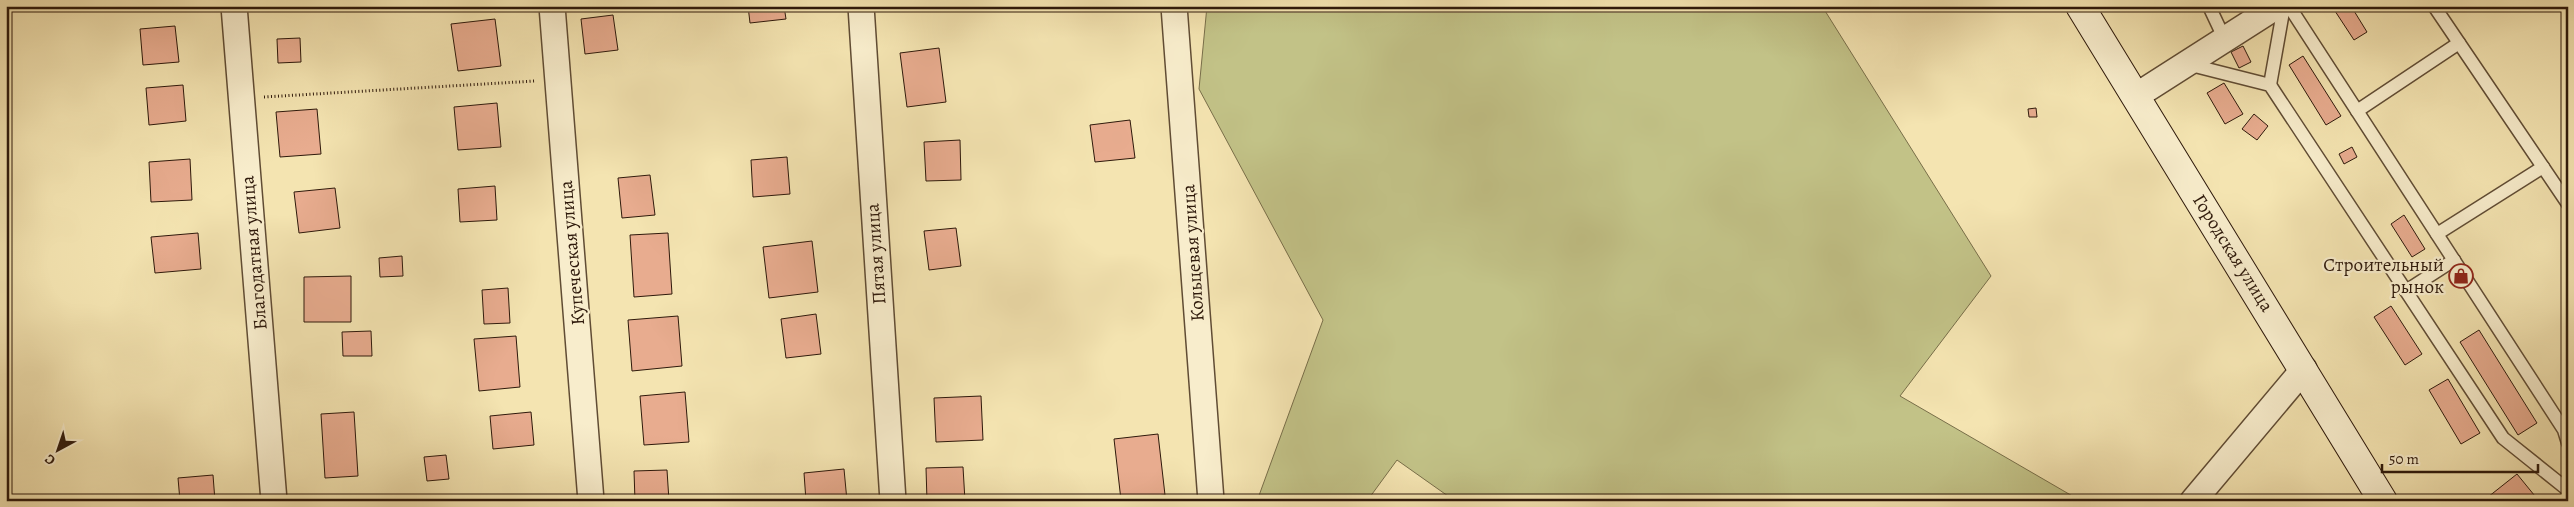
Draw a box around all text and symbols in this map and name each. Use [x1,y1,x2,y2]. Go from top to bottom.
street label: Благодатная улица [234,175,274,331]
street label: Купеческая улица [553,179,591,327]
street label: Кольцевая улица [1175,183,1211,322]
street label: Городская улица [2186,189,2280,317]
street label: Пятая улица [859,202,893,305]
place label: Строительный рынок [2323,252,2444,300]
shop icon: Строительный рынок [2448,263,2474,289]
north arrow [32,424,82,474]
scale bar [2382,442,2538,474]
text: С [40,449,59,470]
text: 50 m [2389,449,2419,469]

